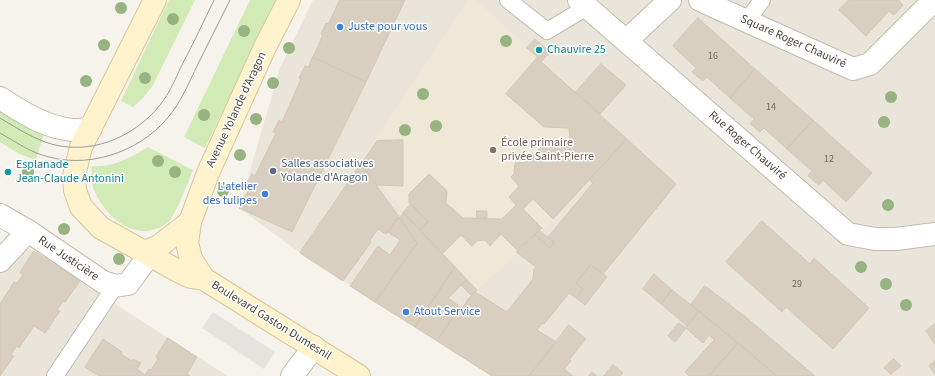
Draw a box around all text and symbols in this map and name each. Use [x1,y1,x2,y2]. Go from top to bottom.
street label: Square Roger Chauviré [738,12,848,72]
place label: Juste pour vous [348,20,427,34]
marker: Juste pour vous [335,22,345,32]
place label: Chauvire 25 [547,43,606,57]
marker: Chauvire 25 [534,45,544,55]
street label: Avenue Yolande d’Aragon [204,50,270,170]
house number: 16 [708,51,718,63]
house number: 14 [766,102,776,114]
street label: Rue Roger Chauviré [705,108,789,184]
place label: École primaire privée Saint-Pierre [501,136,594,164]
marker: École primaire privée Saint-Pierre [488,145,498,155]
house number: 12 [824,154,834,166]
place label: Salles associatives Yolande d'Aragon [281,157,373,185]
place label: Esplanade Jean-Claude Antonini [16,158,124,186]
marker: Salles associatives Yolande d'Aragon [268,166,278,176]
marker: Esplanade Jean-Claude Antonini [3,167,13,177]
place label: L'atelier des tulipes [203,180,257,208]
marker: L'atelier des tulipes [260,189,270,199]
street label: Rue Justicière [35,233,101,285]
street label: Boulevard Gaston Dumesnil [208,278,334,364]
house number: 29 [792,279,802,291]
place label: Atout Service [414,305,480,319]
marker: Atout Service [401,307,411,317]

